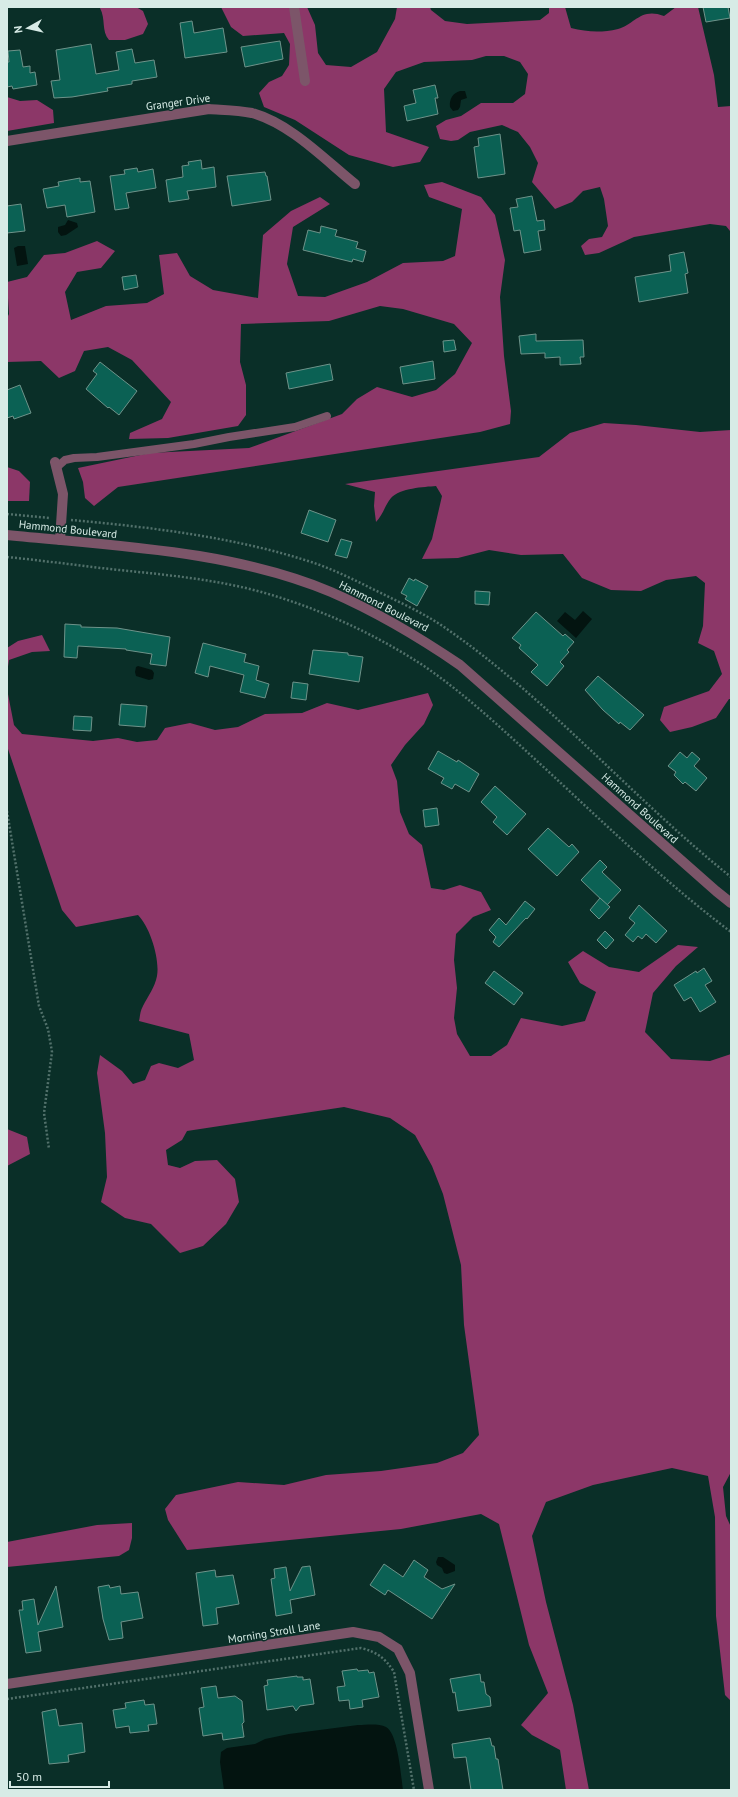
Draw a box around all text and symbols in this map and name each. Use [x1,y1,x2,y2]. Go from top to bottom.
north arrow [8,8,48,48]
text: N [11,25,26,34]
street label: Granger Drive [145,91,211,113]
street label: Hammond Boulevard [18,517,118,541]
street label: Hammond Boulevard [337,577,431,635]
street label: Hammond Boulevard [599,770,681,846]
street label: Morning Stroll Lane [227,1618,322,1646]
scale bar [10,1763,109,1789]
text: 50 m [16,1769,42,1784]

